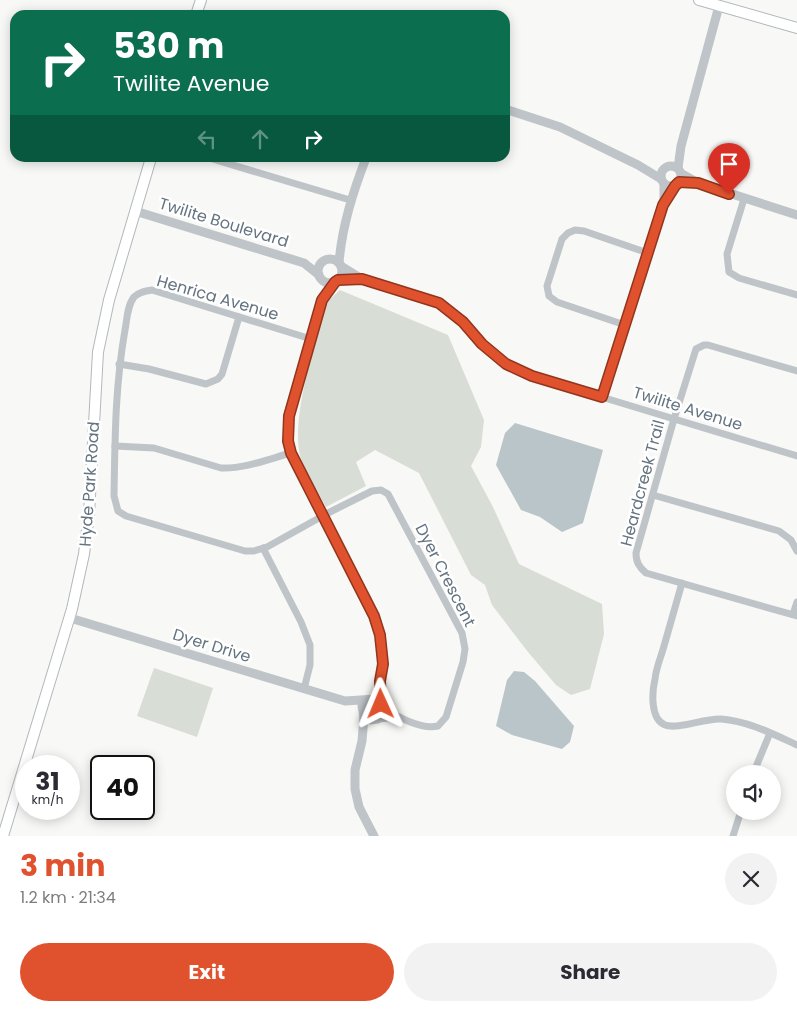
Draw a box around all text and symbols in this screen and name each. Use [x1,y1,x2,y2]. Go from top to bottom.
text: 530 m [113,21,224,70]
icon: right [30,30,95,95]
text: Twilite Avenue [113,68,269,99]
icon: left [193,125,221,153]
icon: ahead [246,125,274,153]
icon: right [299,125,327,153]
pin [708,143,750,194]
icon: arrive [715,150,743,178]
street label: Twilite Boulevard [156,192,291,253]
street label: Henrica Avenue [154,269,282,326]
street label: Twilite Avenue [630,381,746,436]
street label: Heardcreek Trail [615,417,670,549]
street label: Hyde Park Road [74,421,105,547]
street label: Dyer Crescent [410,520,481,631]
street label: Dyer Drive [170,623,254,668]
position arrow [354,677,406,729]
speed limit sign: 40 [90,755,155,820]
text: 31 [35,764,60,799]
map controls [726,765,781,820]
button: sound [726,765,781,820]
text: km/h [32,791,63,808]
text: 3 min [20,844,105,887]
button: close [725,853,777,905]
text: 1.2 km · 21:34 [20,886,116,909]
button: Exit [20,943,394,1001]
button: Share [404,943,777,1001]

